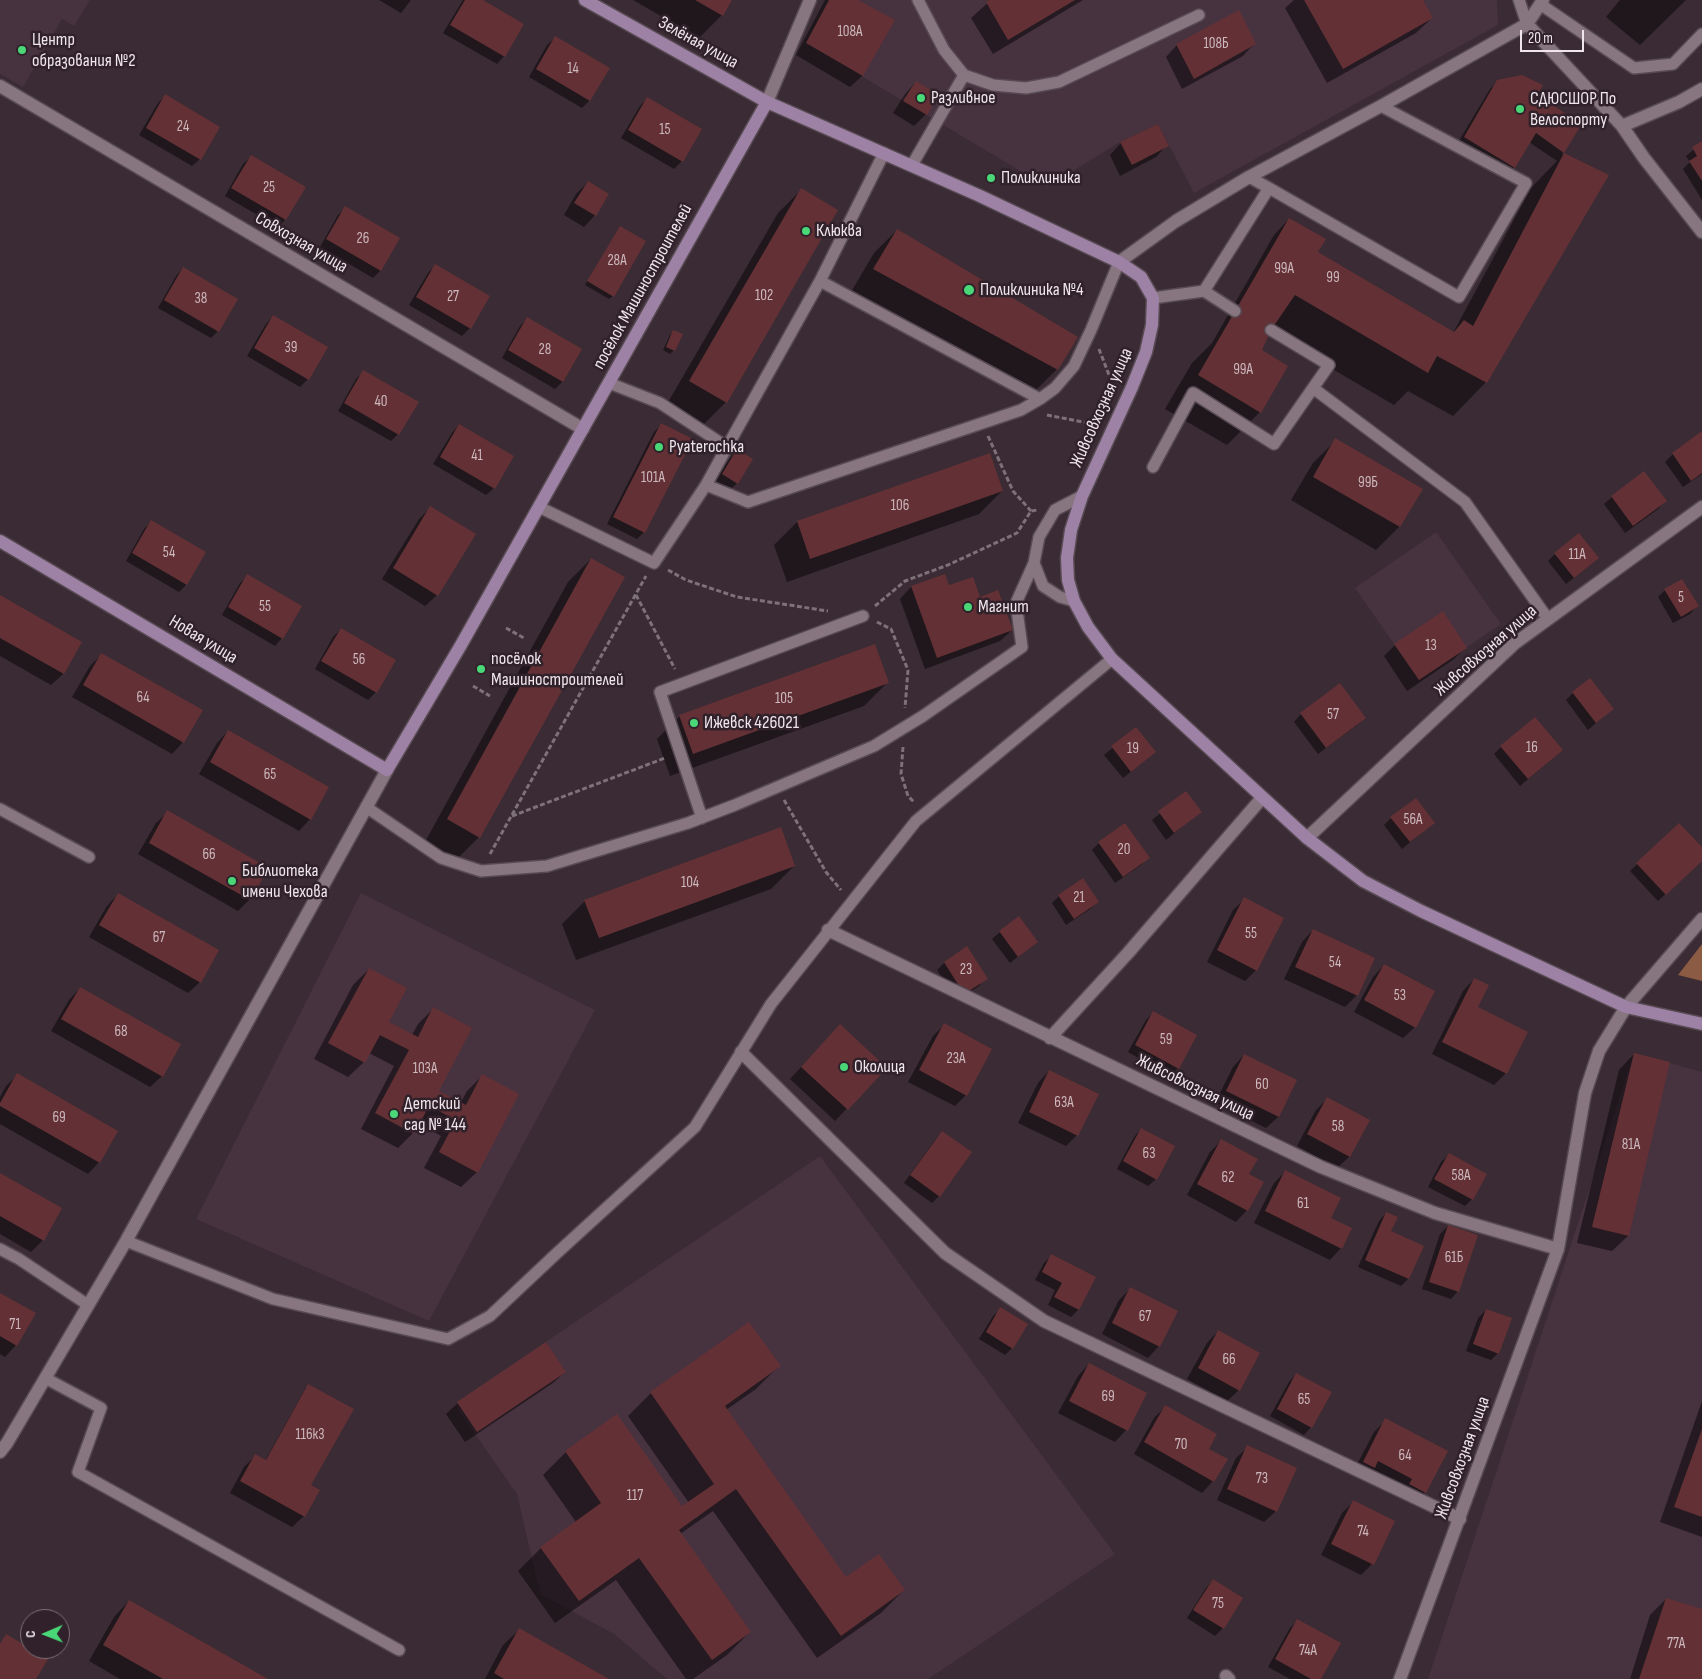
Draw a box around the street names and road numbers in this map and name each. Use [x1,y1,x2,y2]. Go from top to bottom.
street label: Зелёная улица [654,12,742,74]
street label: посёлок Машиностроителей [589,201,697,373]
street label: Совхозная улица [251,208,351,278]
street label: Живсовхозная улица [1066,345,1138,471]
street label: Живсовхозная улица [1430,601,1542,701]
street label: Новая улица [165,611,241,669]
street label: Живсовхозная улица [1132,1050,1258,1126]
street label: Живсовхозная улица [1431,1394,1495,1522]

